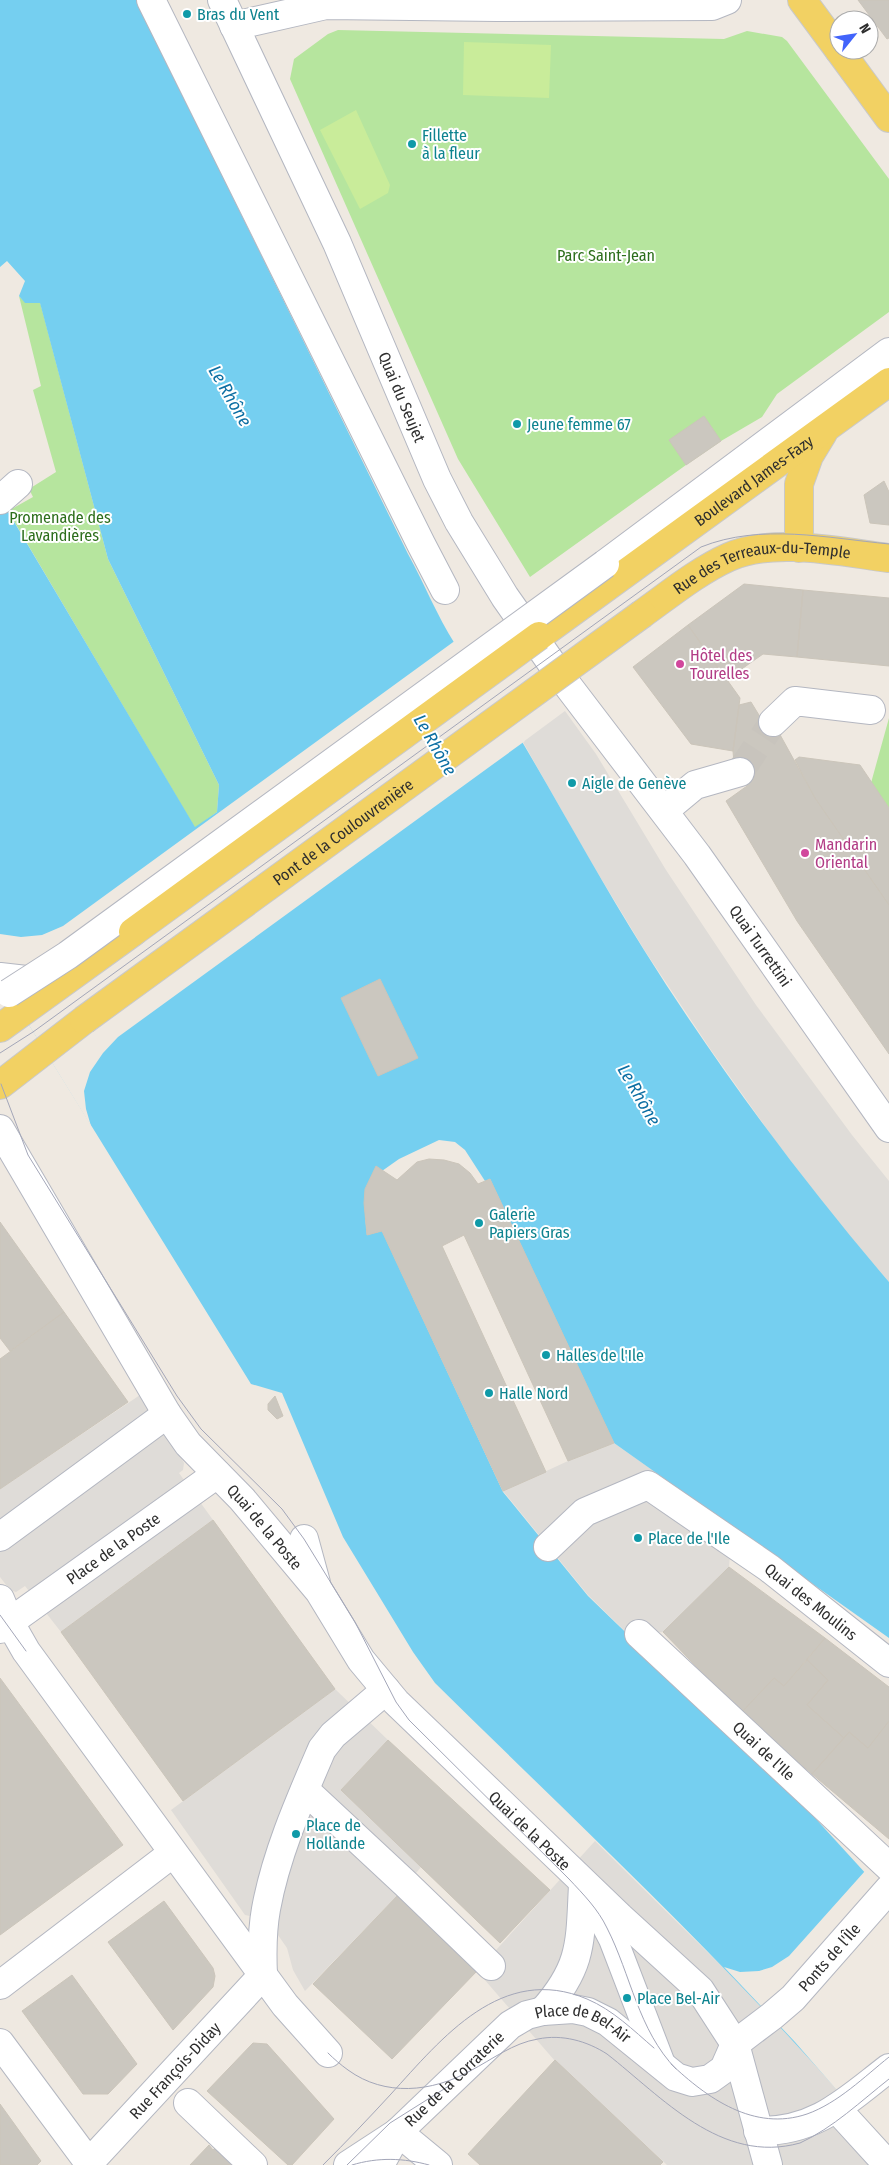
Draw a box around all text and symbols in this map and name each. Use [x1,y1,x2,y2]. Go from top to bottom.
place label: Bras du Vent [197,5,280,24]
marker: Bras du Vent [181,8,193,20]
north arrow [829,10,879,60]
text: N [855,21,874,37]
place label: Fillette à la fleur [422,126,480,163]
marker: Fillette à la fleur [406,138,418,150]
park label: Parc Saint-Jean [557,246,655,265]
street label: Quai du Seujet [374,349,430,446]
water label: Le Rhône [204,362,256,431]
place label: Jeune femme 67 [527,415,631,434]
marker: Jeune femme 67 [511,418,523,430]
street label: Boulevard James-Fazy [691,431,818,530]
park label: Promenade des Lavandières [9,508,111,545]
street label: Rue des Terreaux-du-Temple [670,538,852,598]
place label: Hôtel des Tourelles [690,646,752,683]
marker: Hôtel des Tourelles [674,658,686,670]
water label: Le Rhône [409,711,461,780]
place label: Aigle de Genève [582,774,686,793]
street label: Pont de la Coulouvrenière [269,775,417,890]
marker: Aigle de Genève [566,777,578,789]
place label: Mandarin Oriental [815,835,877,872]
marker: Mandarin Oriental [799,847,811,859]
street label: Quai Turrettini [725,902,795,990]
water label: Le Rhône [613,1061,665,1130]
place label: Galerie Papiers Gras [489,1205,570,1242]
marker: Galerie Papiers Gras [473,1217,485,1229]
place label: Halles de l'Ile [556,1346,644,1365]
marker: Halles de l'Ile [540,1349,552,1361]
place label: Halle Nord [499,1384,568,1403]
marker: Halle Nord [483,1387,495,1399]
street label: Quai de la Poste [223,1480,306,1574]
street label: Place de la Poste [63,1509,164,1588]
place label: Place de l'Ile [648,1529,730,1548]
marker: Place de l'Ile [632,1532,644,1544]
street label: Quai des Moulins [761,1559,861,1644]
street label: Quai de l'Ile [729,1717,799,1784]
street label: Quai de la Poste [485,1787,574,1875]
place label: Place de Hollande [306,1816,365,1853]
marker: Place de Hollande [290,1828,302,1840]
street label: Ponts de l'Île [794,1919,864,1995]
place label: Place Bel-Air [637,1989,720,2008]
marker: Place Bel-Air [621,1992,633,2004]
street label: Place de Bel-Air [533,2000,635,2047]
street label: Rue François-Diday [126,2018,225,2123]
street label: Rue de la Corraterie [401,2027,508,2131]

